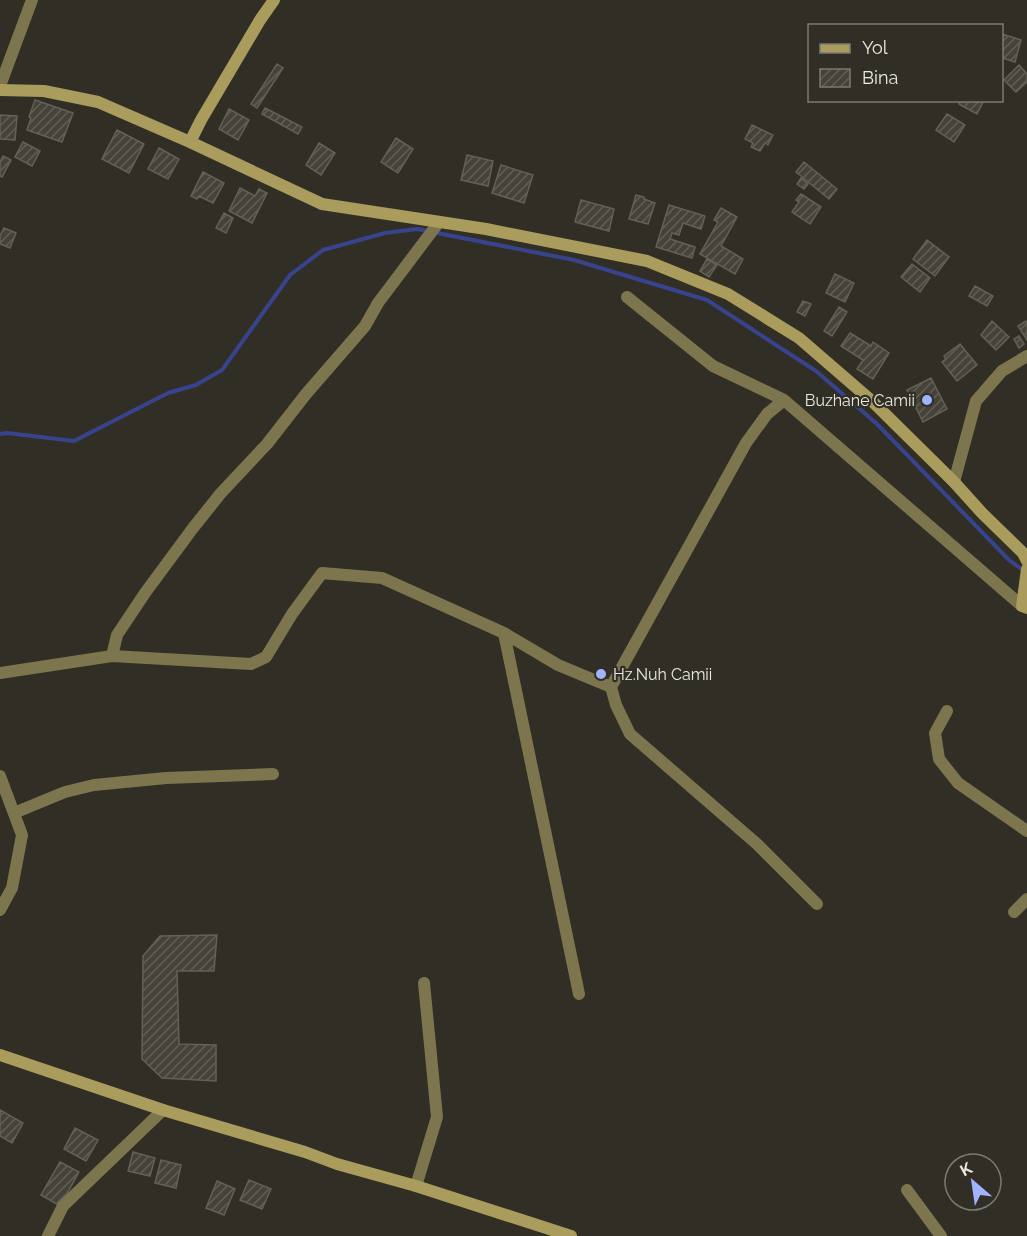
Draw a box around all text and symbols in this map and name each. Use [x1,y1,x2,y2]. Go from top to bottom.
legend [808,24,1003,102]
text: Yol [862,37,888,58]
text: Bina [862,67,898,88]
place label: Buzhane Camii [805,391,915,410]
marker: Buzhane Camii [920,393,934,407]
place label: Hz.Nuh Camii [613,665,712,684]
marker: Hz.Nuh Camii [594,667,608,681]
north arrow [943,1152,1003,1212]
text: K [957,1158,976,1180]

